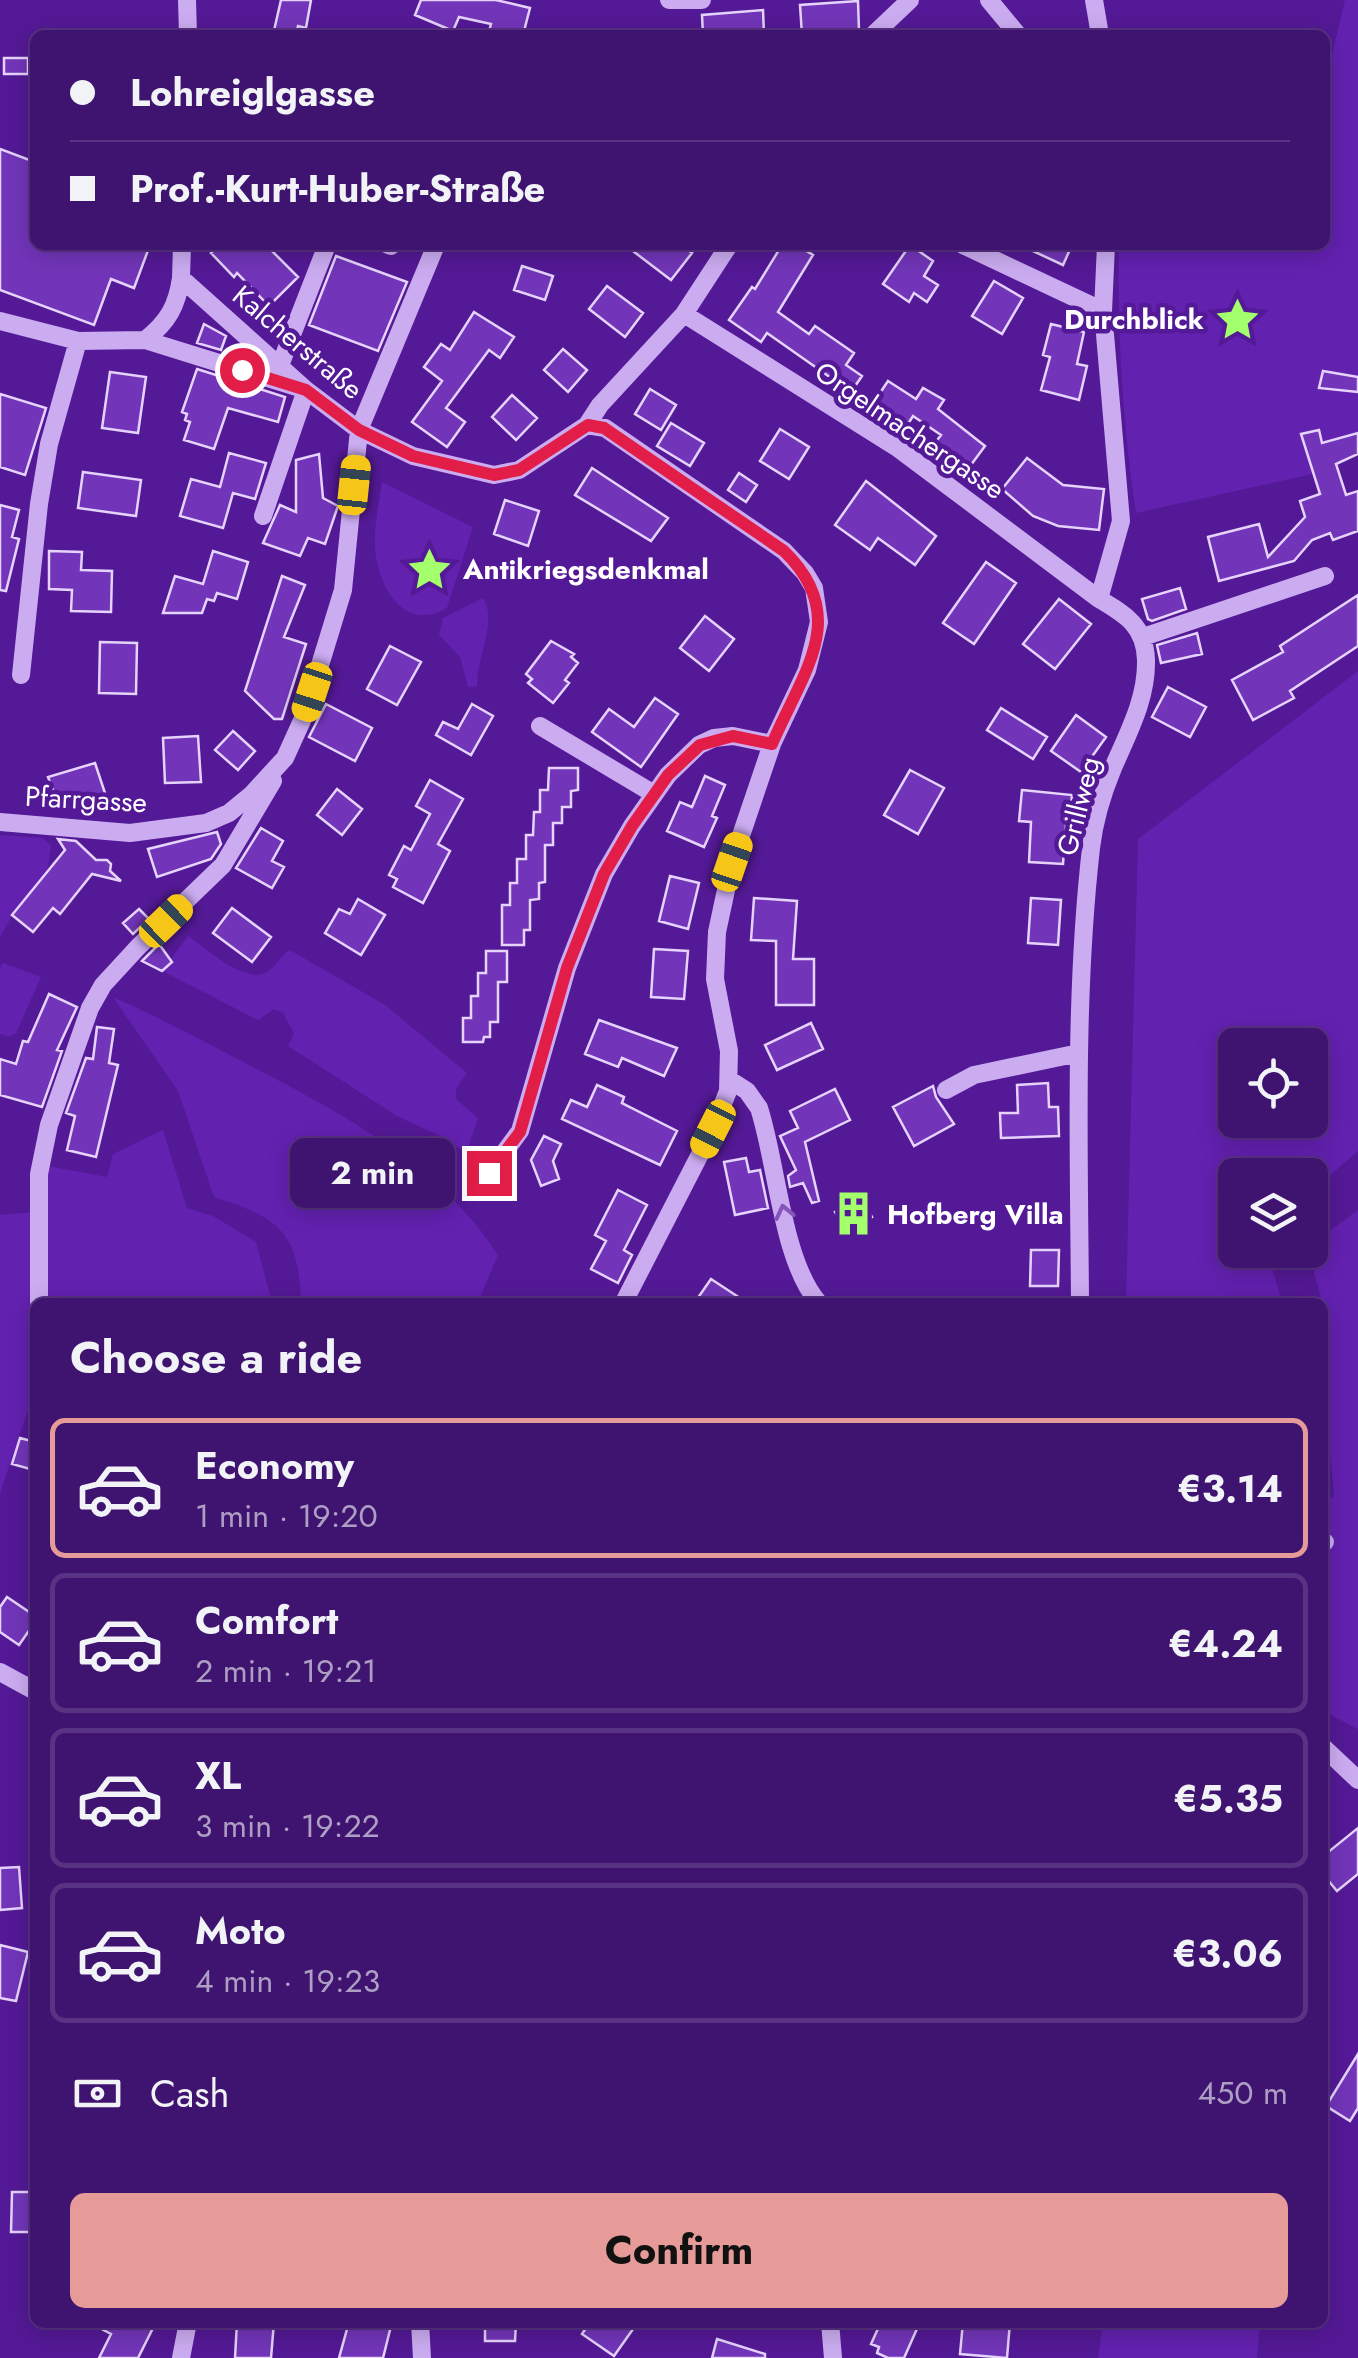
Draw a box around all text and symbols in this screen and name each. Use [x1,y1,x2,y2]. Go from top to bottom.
text: Lohreiglgasse [130,65,375,120]
text: Prof.-Kurt-Huber-Straße [130,161,545,216]
street label: Kalcherstraße [224,276,372,409]
place icon: Durchblick [1213,295,1261,343]
place label: Durchblick [1064,299,1204,340]
route start [220,348,265,393]
street label: Orgelmachergasse [806,351,1013,509]
car [336,454,372,516]
place icon: Antikriegsdenkmal [406,545,454,593]
place label: Antikriegsdenkmal [462,549,709,590]
car [288,659,336,725]
street label: Grillweg [1046,752,1111,860]
street label: Pfarrgasse [24,776,148,823]
car [708,829,756,895]
car [134,889,198,953]
map controls [1218,1028,1328,1268]
button: locate [1218,1028,1328,1138]
car [686,1095,740,1163]
callout: 2 min [289,1138,454,1208]
text: 2 min [330,1150,415,1196]
route end [467,1151,512,1196]
button: layers [1218,1158,1328,1268]
building icon: Hofberg Villa [830,1190,878,1238]
place label: Hofberg Villa [887,1194,1064,1235]
one-way arrow [775,1204,796,1221]
text: Choose a ride [70,1325,362,1390]
text: Economy [195,1438,354,1493]
icon: car [75,1443,165,1533]
text: €3.14 [1177,1461,1283,1516]
text: 1 min · 19:20 [195,1493,378,1539]
text: Comfort [195,1593,338,1648]
icon: car [75,1598,165,1688]
text: €4.24 [1168,1616,1283,1671]
text: 2 min · 19:21 [195,1648,377,1694]
text: XL [195,1748,241,1803]
icon: car [75,1753,165,1843]
text: €5.35 [1173,1771,1283,1826]
text: 3 min · 19:22 [195,1803,380,1849]
text: Moto [195,1903,286,1958]
icon: car [75,1908,165,1998]
text: €3.06 [1172,1926,1283,1981]
text: 4 min · 19:23 [195,1958,380,2004]
icon: cash [70,2066,125,2121]
text: Cash [150,2066,230,2121]
text: 450 m [1198,2070,1288,2116]
button: Confirm [70,2193,1288,2308]

